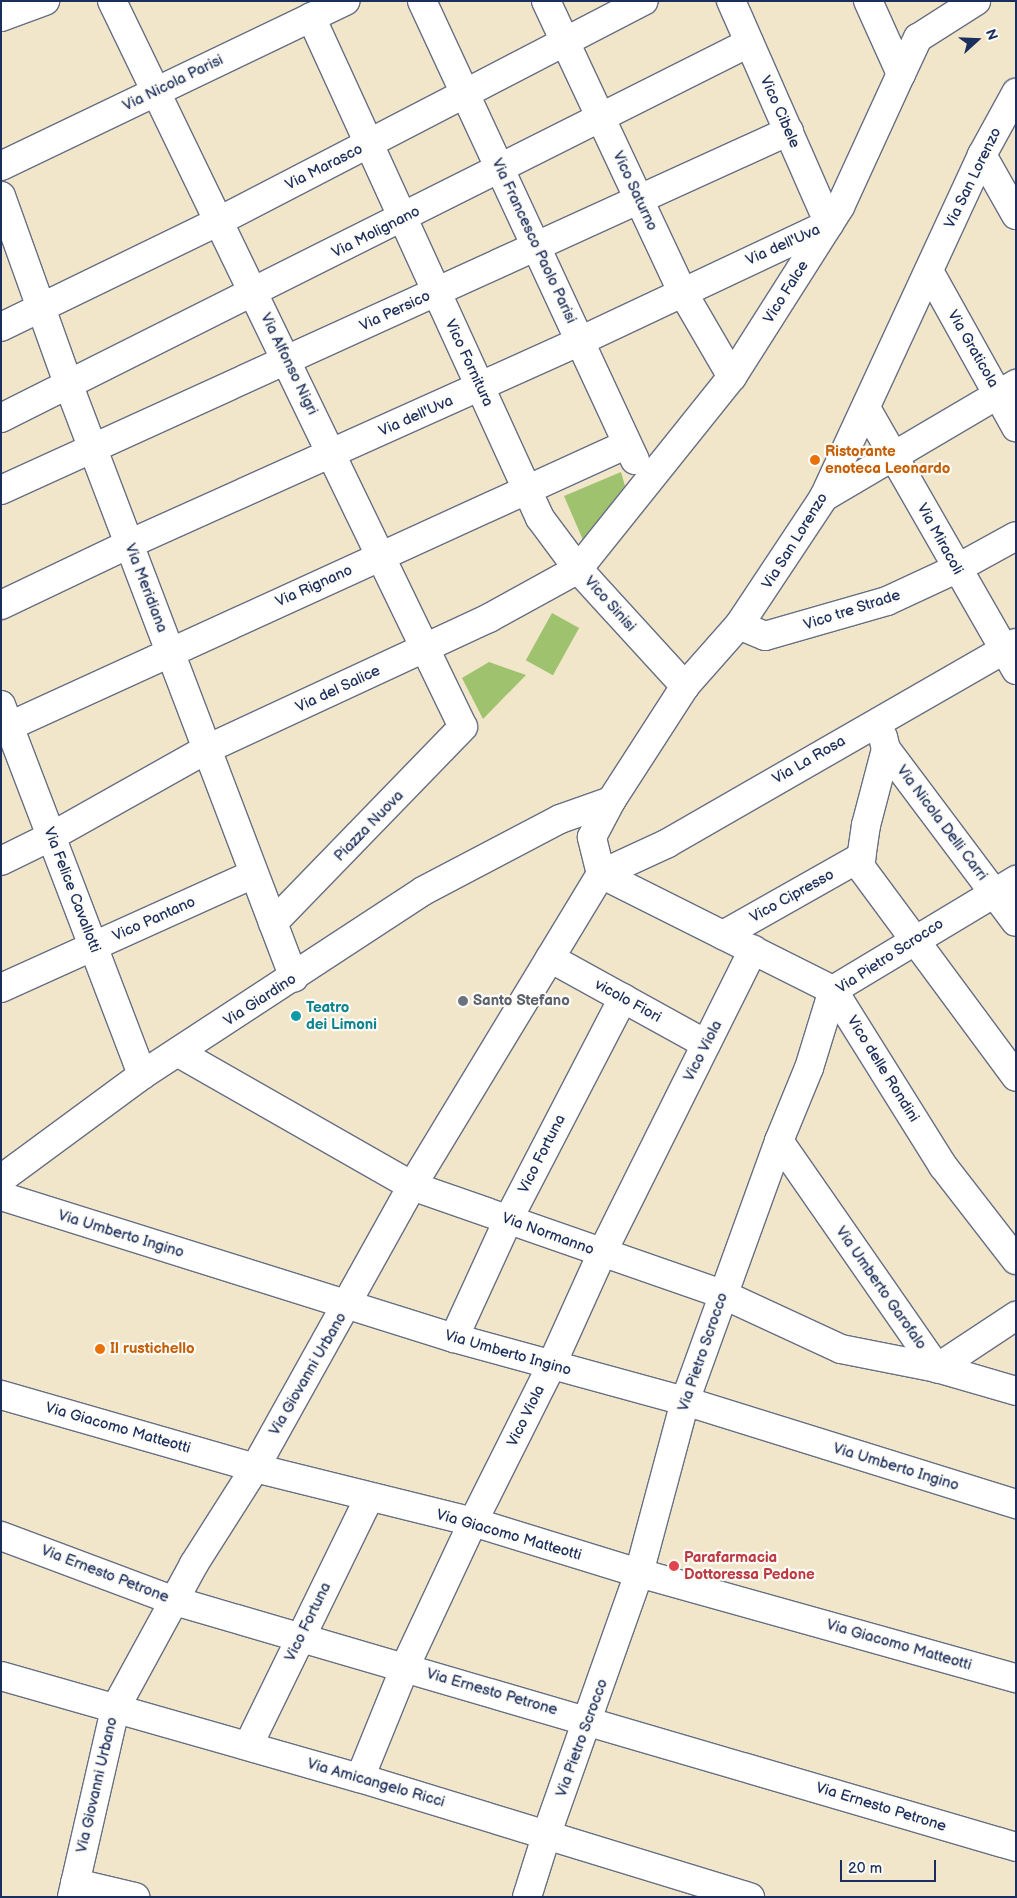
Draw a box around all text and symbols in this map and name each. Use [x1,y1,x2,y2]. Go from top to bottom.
north arrow [952,15,1002,65]
text: N [982,27,1001,43]
street label: Via Nicola Parisi [120,51,226,115]
street label: Vico Cibele [756,73,804,151]
street label: Via San Lorenzo [941,125,1005,231]
street label: Via Marasco [282,140,366,194]
street label: Vico Saturno [609,148,661,234]
street label: Via Francesco Paolo Parisi [488,156,580,326]
street label: Via Molignano [329,202,423,262]
street label: Via dell'Uva [743,221,823,269]
street label: Vico Falce [760,257,812,327]
street label: Via Persico [357,287,433,335]
street label: Via Graticola [944,307,1002,391]
street label: Via Alfonso Nigri [257,310,321,418]
street label: Vico Fornitura [441,317,497,409]
street label: Via dell'Uva [376,392,456,440]
place label: Ristorante enoteca Leonardo [825,442,950,477]
marker: Ristorante enoteca Leonardo [809,454,821,466]
street label: Via San Lorenzo [758,490,832,592]
street label: Via Miracoli [913,500,967,578]
street label: Via Meridiana [121,541,171,635]
street label: Via Rignano [273,561,355,611]
street label: Vico Sinisi [580,572,640,636]
street label: Vico tre Strade [801,586,903,634]
street label: Via del Salice [293,662,383,716]
street label: Via La Rosa [769,732,849,788]
street label: Via Nicola Delli Carri [893,762,991,884]
street label: Piazza Nuova [331,787,407,865]
street label: Via Felice Cavallotti [40,825,104,955]
street label: Vico Cipresso [747,865,837,927]
street label: Vico Pantano [110,893,198,945]
street label: Via Pietro Scrocco [833,915,947,997]
street label: Via Giardino [220,970,300,1030]
street label: vicolo Fiori [592,975,664,1027]
place label: Santo Stefano [473,992,570,1010]
marker: Santo Stefano [457,995,469,1007]
place label: Teatro dei Limoni [306,998,377,1033]
marker: Teatro dei Limoni [290,1010,302,1022]
street label: Vico delle Rondini [843,1012,923,1126]
street label: Vico Viola [680,1017,726,1085]
street label: Vico Fortuna [515,1112,569,1196]
street label: Via Umberto Ingino [56,1206,186,1262]
street label: Via Normanno [499,1209,597,1259]
street label: Via Umberto Garofalo [832,1223,930,1353]
street label: Via Pietro Scrocco [674,1290,732,1414]
street label: Via Giovanni Urbano [265,1309,351,1439]
street label: Via Umberto Ingino [443,1326,573,1380]
place label: Il rustichello [110,1340,194,1358]
marker: Il rustichello [94,1343,106,1355]
street label: Vico Viola [503,1382,549,1450]
street label: Via Giacomo Matteotti [43,1399,193,1457]
street label: Via Umberto Ingino [831,1439,961,1495]
street label: Via Giacomo Matteotti [434,1506,584,1564]
street label: Via Ernesto Petrone [39,1541,171,1607]
place label: Parafarmacia Dottoressa Pedone [684,1548,815,1583]
marker: Parafarmacia Dottoressa Pedone [668,1560,680,1572]
street label: Vico Fortuna [281,1580,335,1664]
street label: Via Giacomo Matteotti [824,1616,974,1674]
street label: Via Ernesto Petrone [424,1665,560,1719]
street label: Via Pietro Scrocco [552,1676,612,1800]
street label: Via Giovanni Urbano [73,1715,121,1855]
street label: Via Amicangelo Ricci [305,1755,447,1811]
street label: Via Ernesto Petrone [814,1779,948,1835]
scale bar [842,1850,938,1882]
text: 20 m [848,1859,882,1878]

